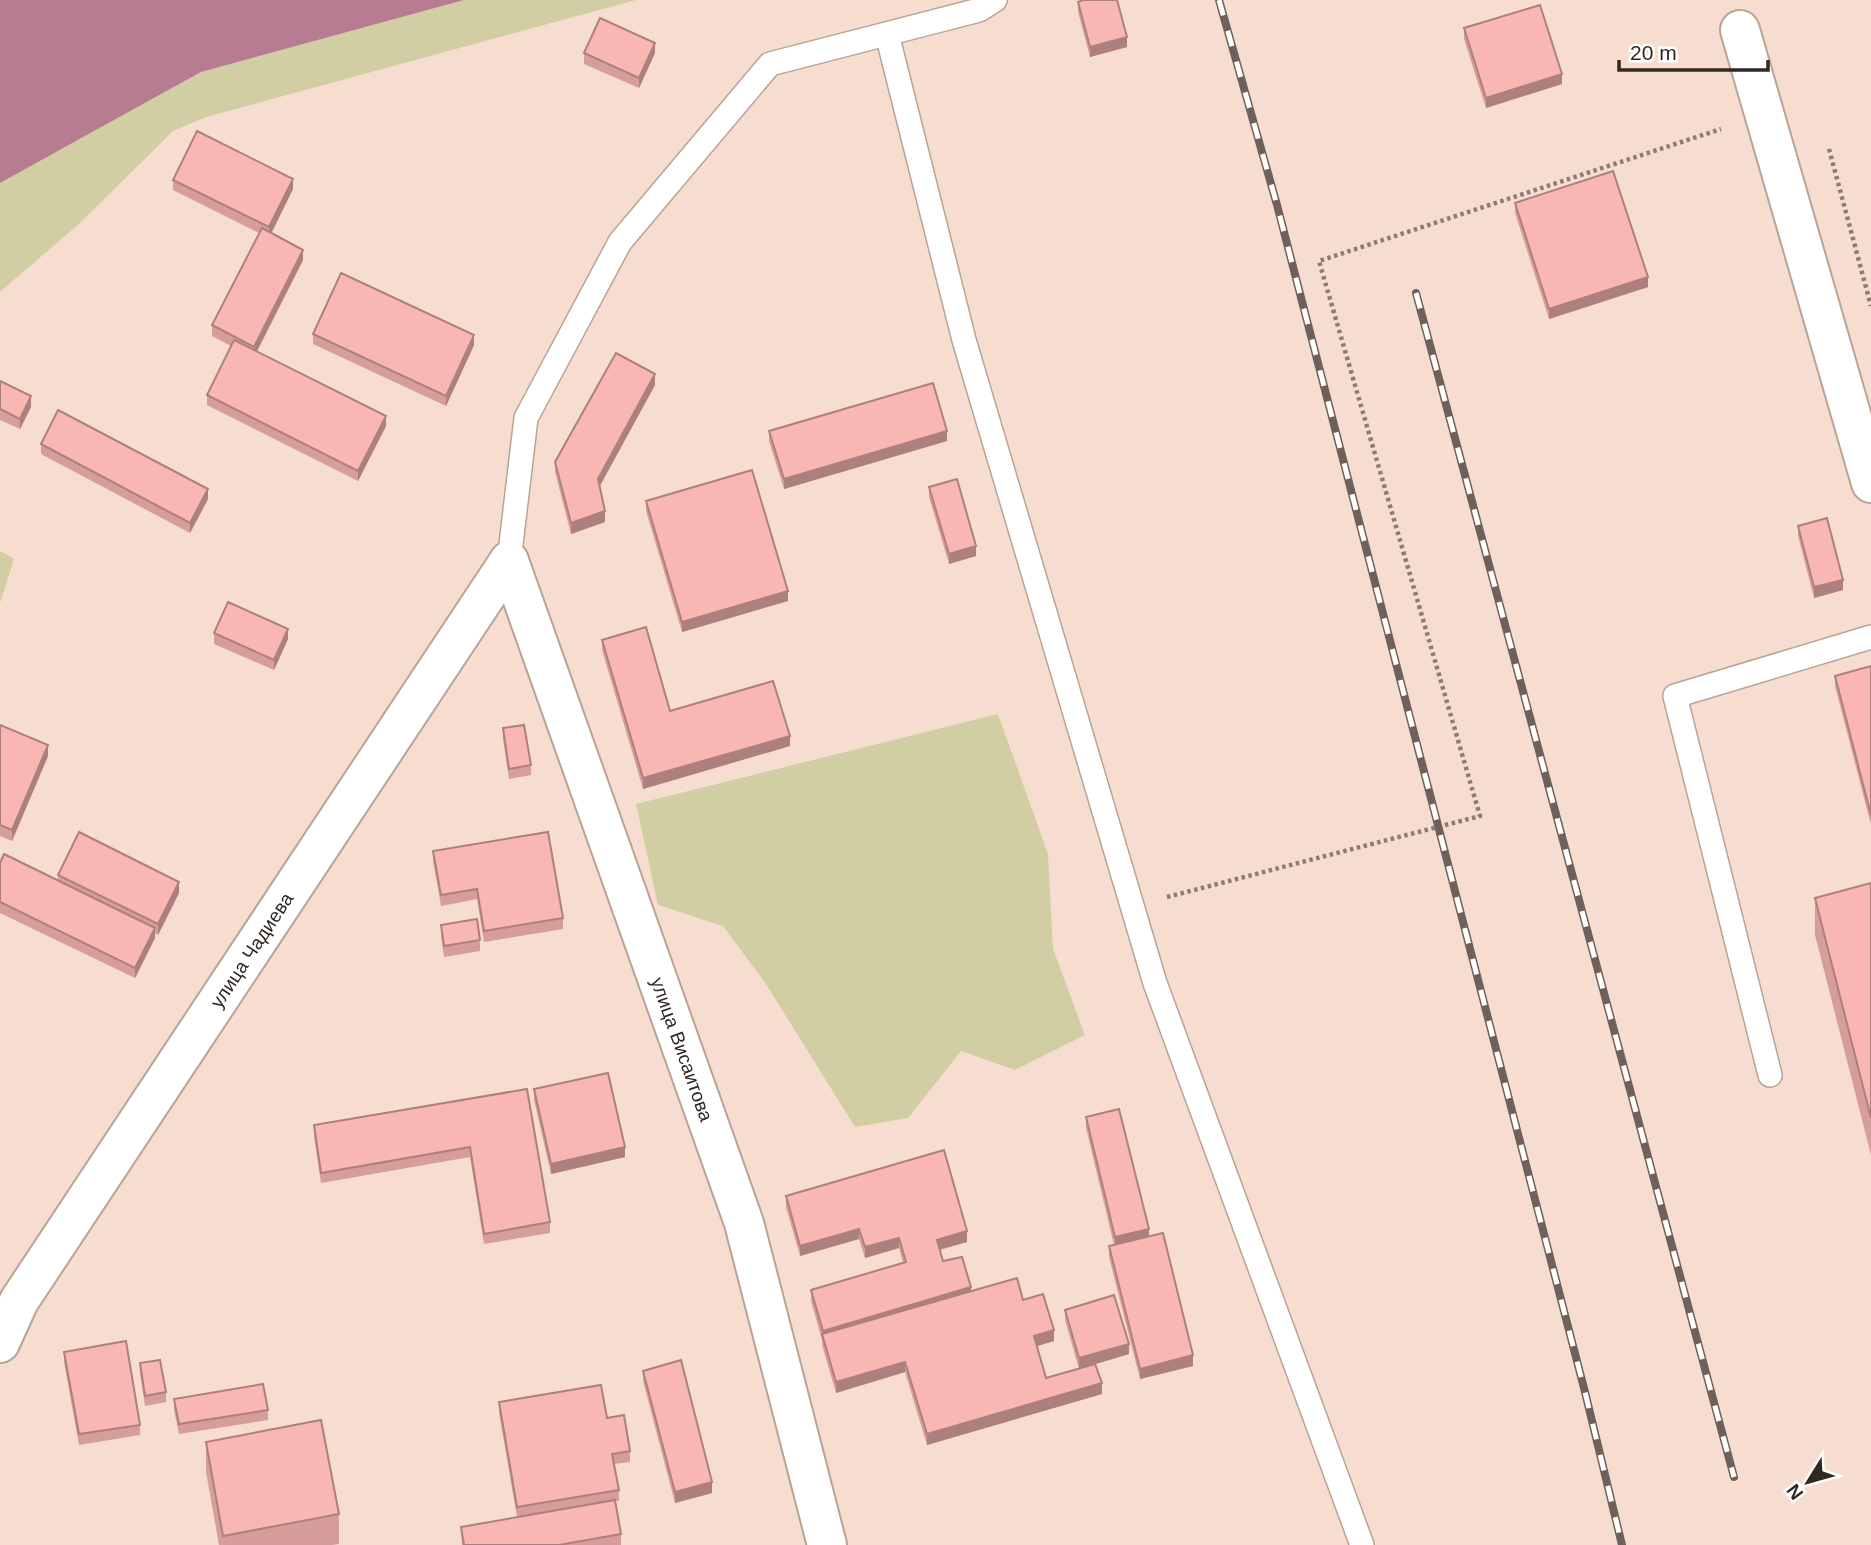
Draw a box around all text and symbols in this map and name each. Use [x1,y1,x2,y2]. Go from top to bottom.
scale bar [1619,28,1768,72]
text: 20 m [1630,41,1677,64]
street label: улица Чадиева [206,889,298,1012]
street label: улица Висаитова [647,975,717,1124]
north arrow [1773,1447,1843,1517]
text: N [1782,1480,1807,1504]

